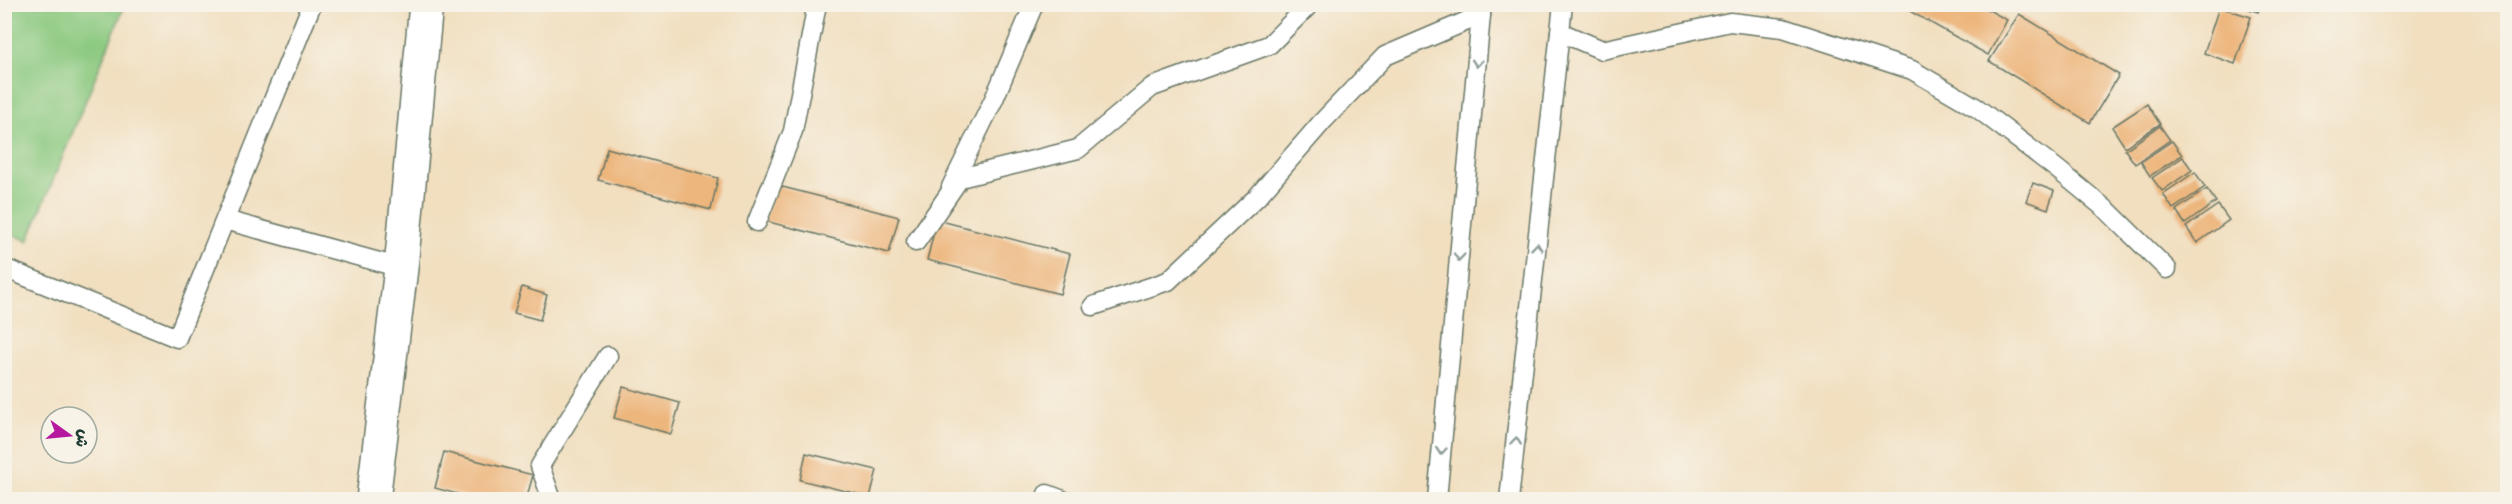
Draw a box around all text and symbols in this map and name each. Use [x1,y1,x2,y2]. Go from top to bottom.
one-way arrow [1471,58,1484,67]
one-way arrow [1530,243,1543,252]
one-way arrow [1453,252,1466,262]
north arrow [39,405,99,465]
text: ش [68,427,95,450]
one-way arrow [1509,437,1522,446]
one-way arrow [1435,447,1448,456]

